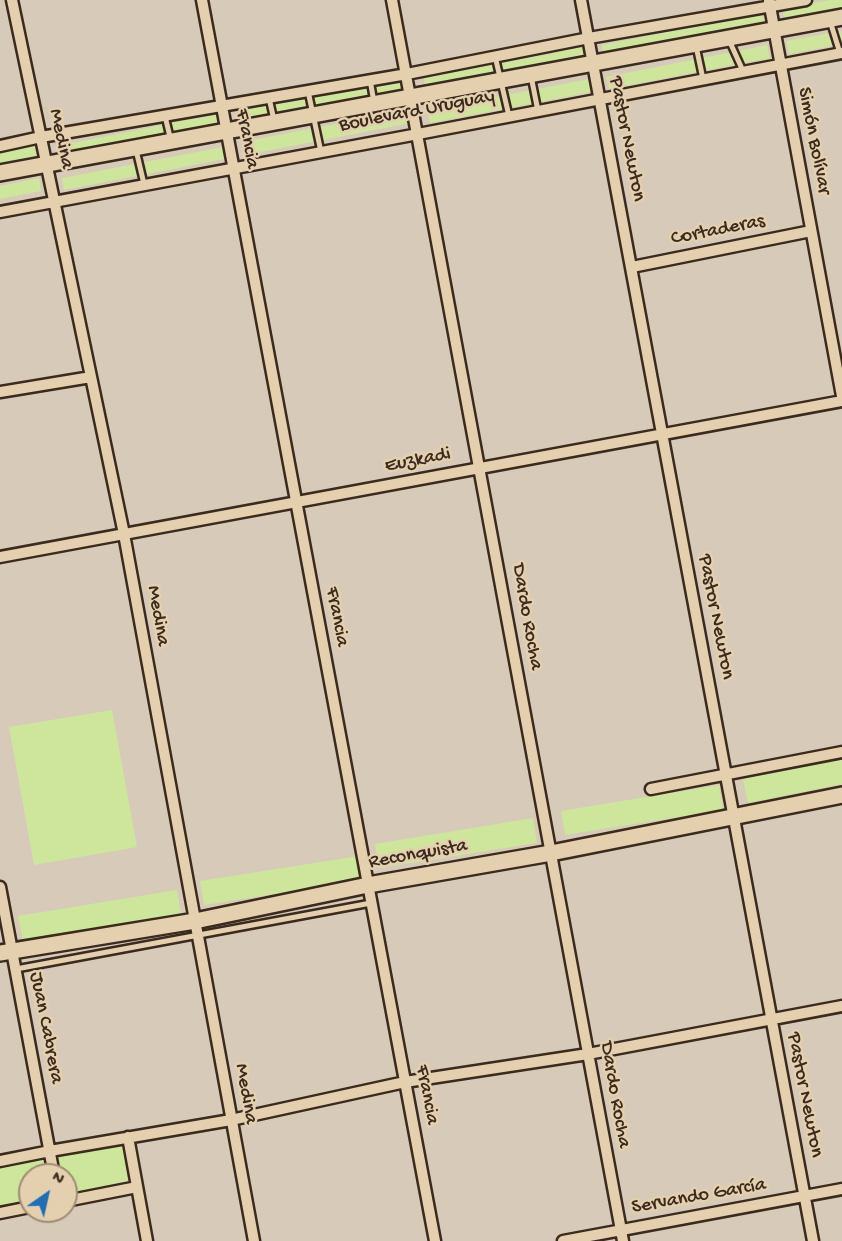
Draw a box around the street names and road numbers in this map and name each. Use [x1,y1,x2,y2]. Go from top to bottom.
street label: Pastor Newton [602,74,650,204]
street label: Boulevard Uruguay [337,85,497,139]
street label: Simón Bolívar [791,85,835,197]
street label: Medina [42,107,78,171]
street label: Francia [228,107,264,171]
street label: Cortaderas [669,210,767,252]
street label: Euzkadi [383,443,453,479]
street label: Pastor Newton [691,552,739,682]
street label: Dardo Rocha [505,562,547,672]
street label: Medina [140,584,174,648]
street label: Francia [318,585,354,649]
street label: Reconquista [367,835,469,875]
street label: Juan Cabrera [22,970,68,1086]
street label: Pastor Newton [780,1030,828,1160]
street label: Dardo Rocha [593,1040,635,1150]
street label: Medina [228,1062,262,1126]
street label: Francia [408,1063,444,1127]
street label: Servando García [630,1173,768,1221]

